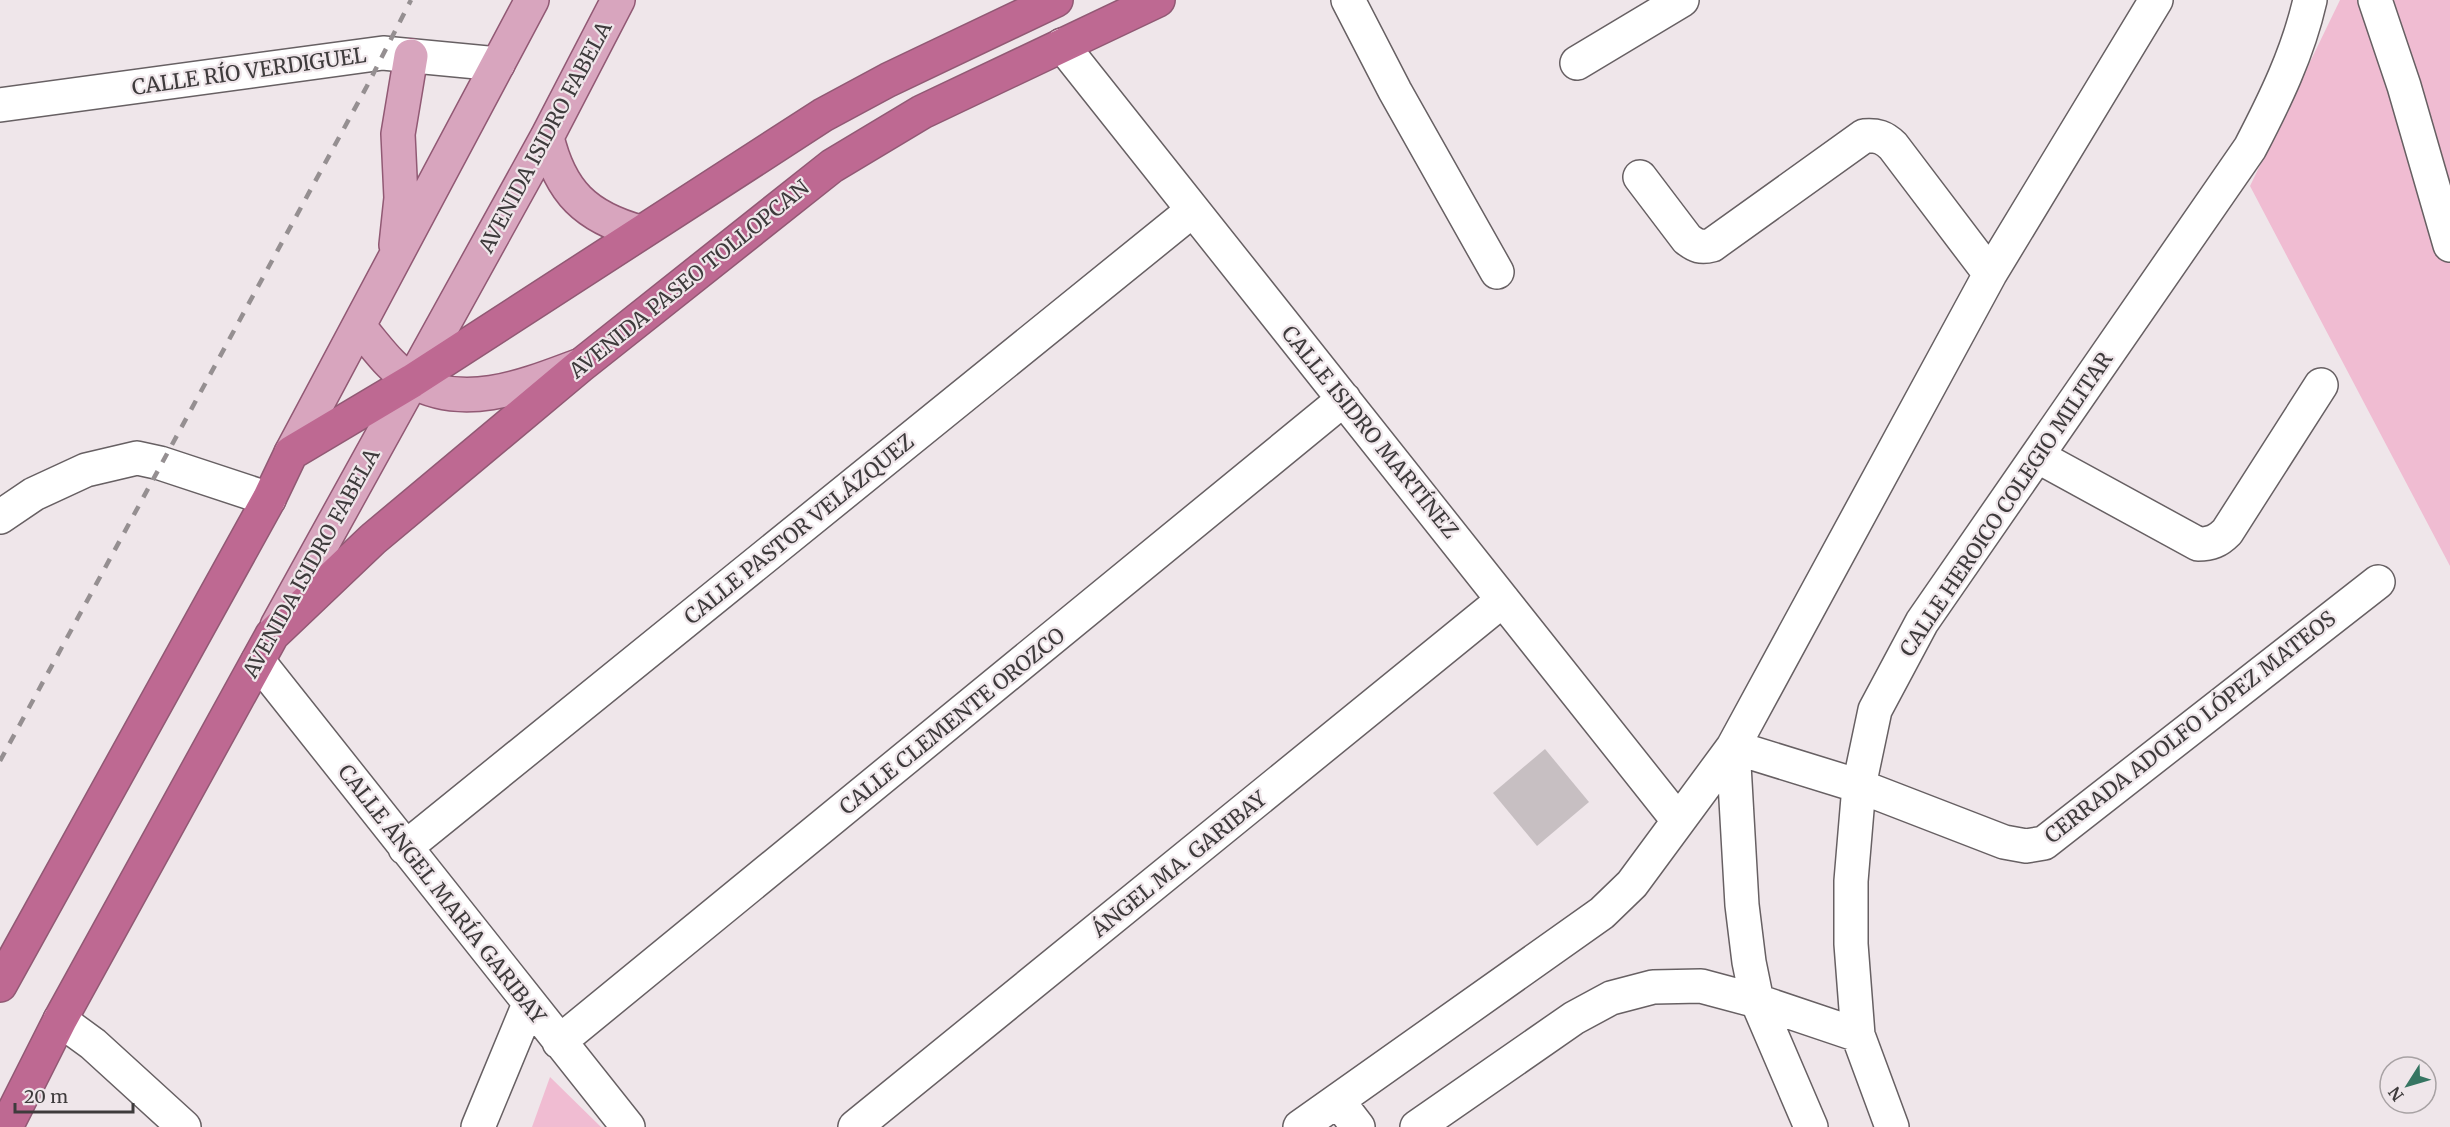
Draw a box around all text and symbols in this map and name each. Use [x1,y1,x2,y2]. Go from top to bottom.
street label: AVENIDA ISIDRO FABELA [472,17,618,258]
street label: CALLE RÍO VERDIGUEL [130,40,368,101]
street label: AVENIDA PASEO TOLLOPCAN [563,174,814,385]
street label: CALLE ISIDRO MARTÍNEZ [1276,319,1465,544]
street label: CALLE HEROICO COLEGIO MILITAR [1894,346,2119,662]
street label: CALLE PASTOR VELÁZQUEZ [678,427,919,630]
street label: AVENIDA ISIDRO FABELA [236,443,385,683]
street label: CERRADA ADOLFO LÓPEZ MATEOS [2039,605,2341,849]
street label: CALLE CLEMENTE OROZCO [834,622,1070,820]
street label: CALLE ÁNGEL MARÍA GARIBAY [332,758,553,1030]
street label: ÁNGEL MA. GARIBAY [1085,784,1272,944]
north arrow [2378,1055,2438,1115]
scale bar [15,1076,134,1114]
text: N [2384,1083,2408,1105]
text: 20 m [24,1085,68,1108]

